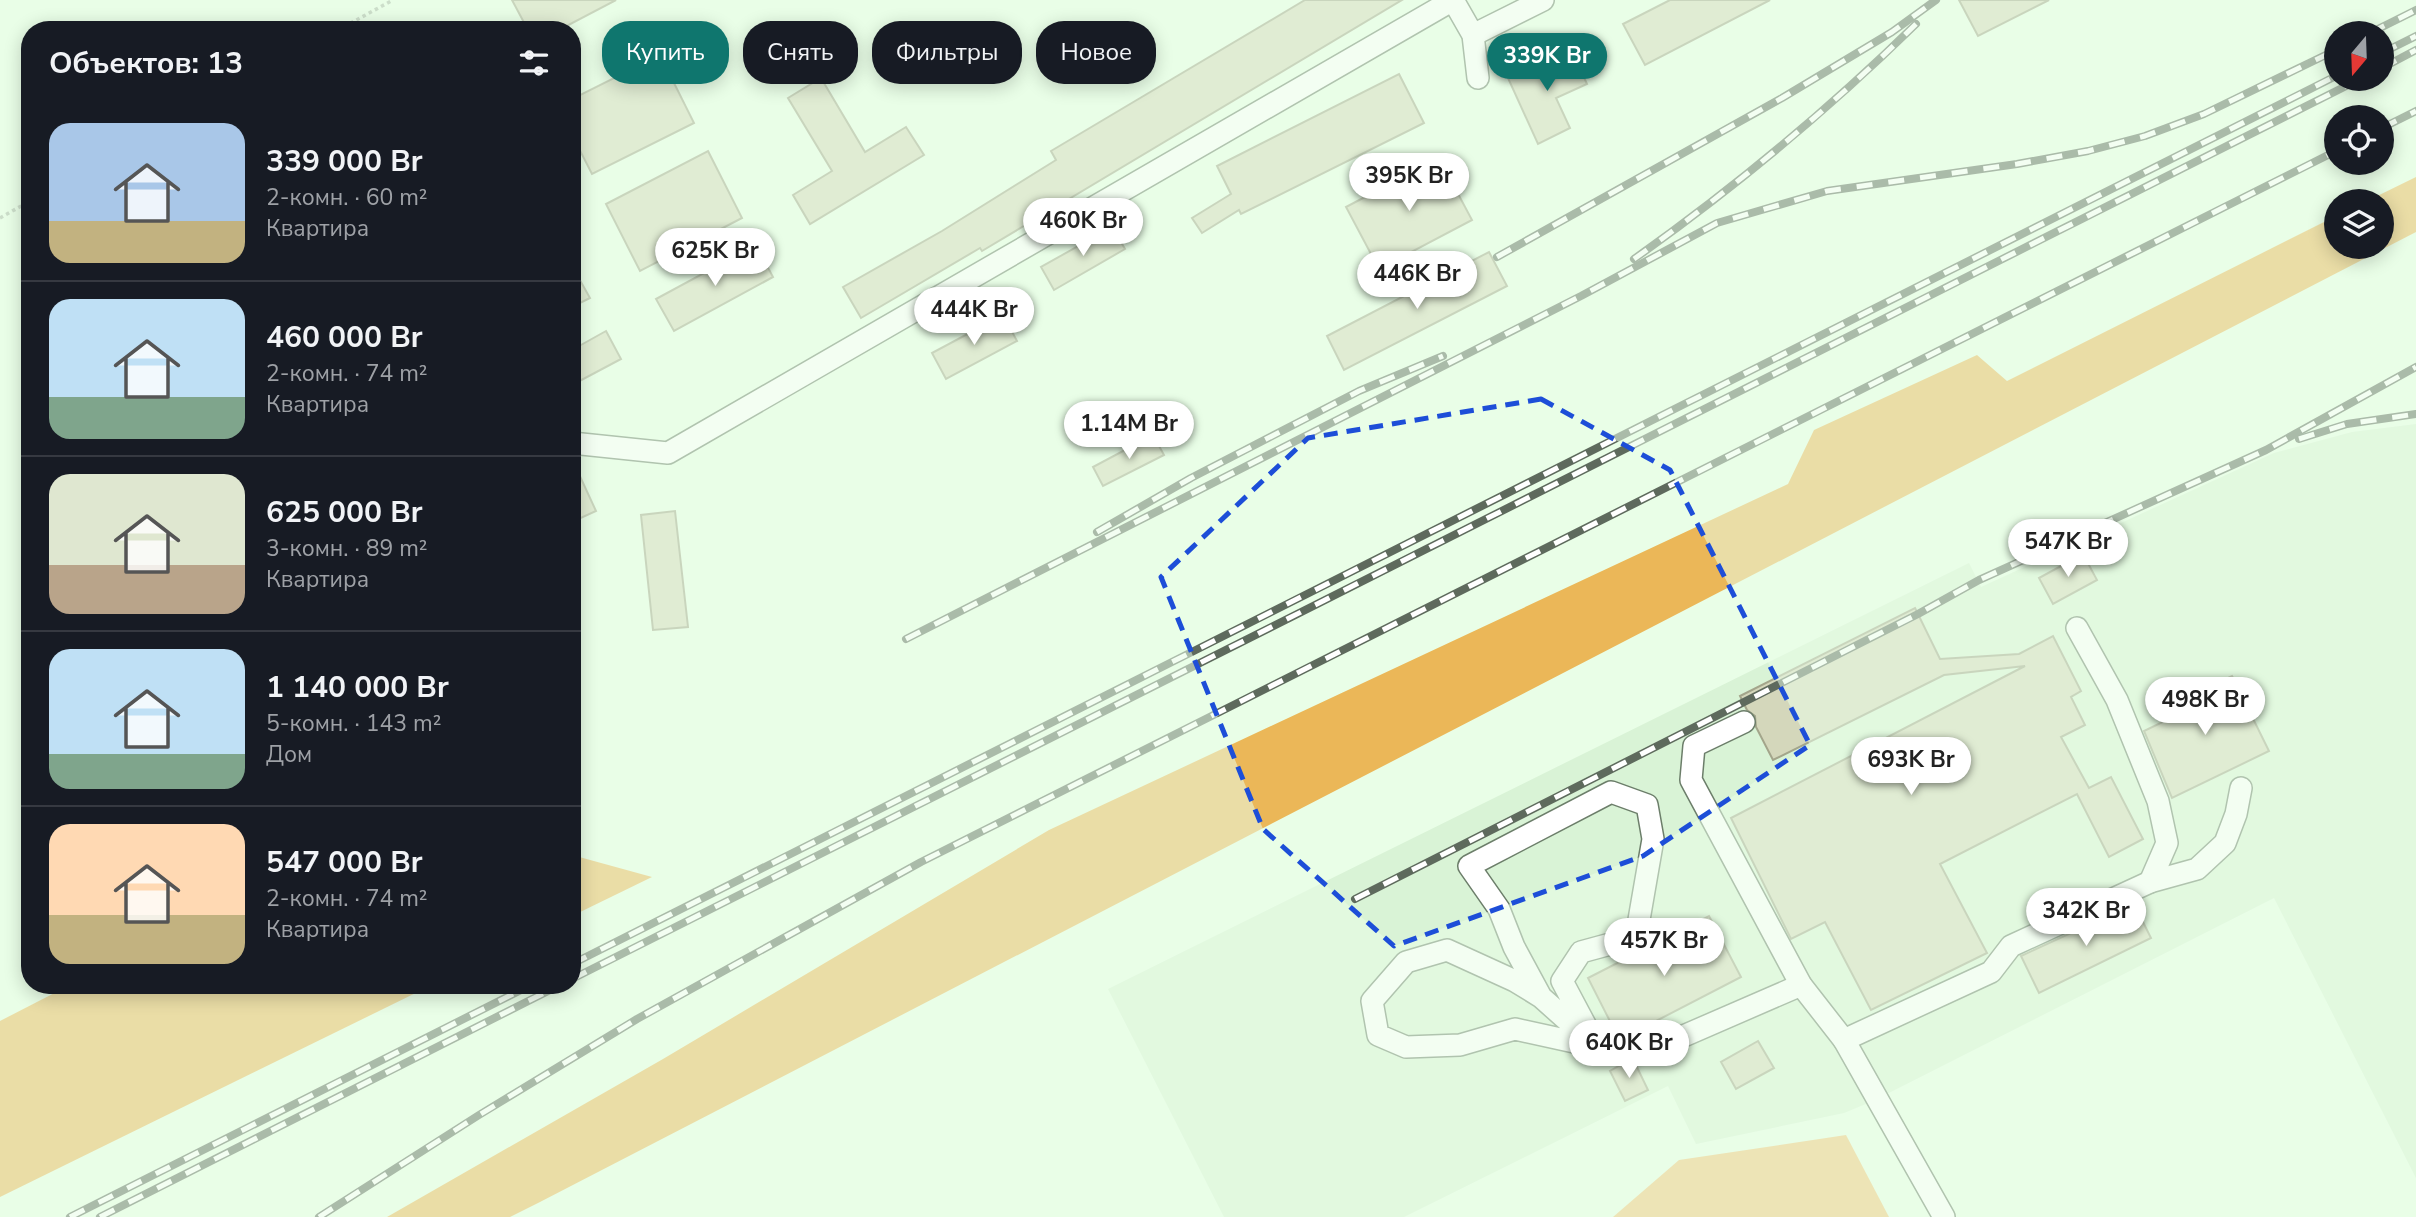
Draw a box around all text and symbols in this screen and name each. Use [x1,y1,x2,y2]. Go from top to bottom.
chip: Купить [602,21,729,84]
chip: Снять [743,21,858,84]
chip: Фильтры [872,21,1022,84]
chip: Новое [1036,21,1156,84]
north arrow [2324,21,2394,91]
map controls [2324,21,2394,259]
pin: 339K Br [1482,34,1612,93]
text: 339K Br [1503,40,1591,71]
text: Объектов: 13 [49,43,243,84]
icon: filters [515,44,553,82]
button: locate [2324,105,2394,175]
text: 339 000 Br [266,141,423,182]
icon: home [105,151,189,235]
pin: 395K Br [1344,154,1474,213]
text: 395K Br [1365,160,1453,191]
text: 2-комн. · 60 m² [266,182,428,213]
button: layers [2324,189,2394,259]
pin: 460K Br [1018,198,1148,258]
text: 460K Br [1039,205,1127,236]
text: Квартира [266,213,369,244]
pin: 625K Br [650,229,780,288]
text: 625K Br [671,235,759,266]
pin: 446K Br [1352,252,1482,311]
text: 446K Br [1373,258,1461,289]
pin: 444K Br [909,288,1039,347]
text: 444K Br [930,294,1018,325]
text: 460 000 Br [266,317,423,358]
icon: home [105,327,189,411]
text: 2-комн. · 74 m² [266,358,428,389]
text: Квартира [266,389,369,420]
pin: 1.14M Br [1057,402,1201,461]
text: 1.14M Br [1080,408,1178,439]
text: 625 000 Br [266,492,423,533]
icon: home [105,502,189,586]
pin: 547K Br [2003,520,2133,579]
text: 547K Br [2024,526,2112,557]
text: 3-комн. · 89 m² [266,533,428,564]
text: Квартира [266,564,369,595]
text: 1 140 000 Br [266,667,449,708]
icon: home [105,677,189,761]
pin: 498K Br [2140,678,2270,737]
text: 498K Br [2161,684,2249,715]
text: 5-комн. · 143 m² [266,708,441,739]
pin: 693K Br [1846,738,1976,797]
text: Дом [266,739,312,770]
text: 693K Br [1867,744,1955,775]
text: 547 000 Br [266,842,423,883]
icon: home [105,852,189,936]
text: 2-комн. · 74 m² [266,883,428,914]
pin: 342K Br [2021,888,2151,948]
text: 342K Br [2042,895,2130,926]
text: Квартира [266,914,369,945]
pin: 457K Br [1599,918,1729,978]
text: 457K Br [1620,925,1708,956]
pin: 640K Br [1564,1020,1694,1080]
text: 640K Br [1585,1027,1673,1058]

